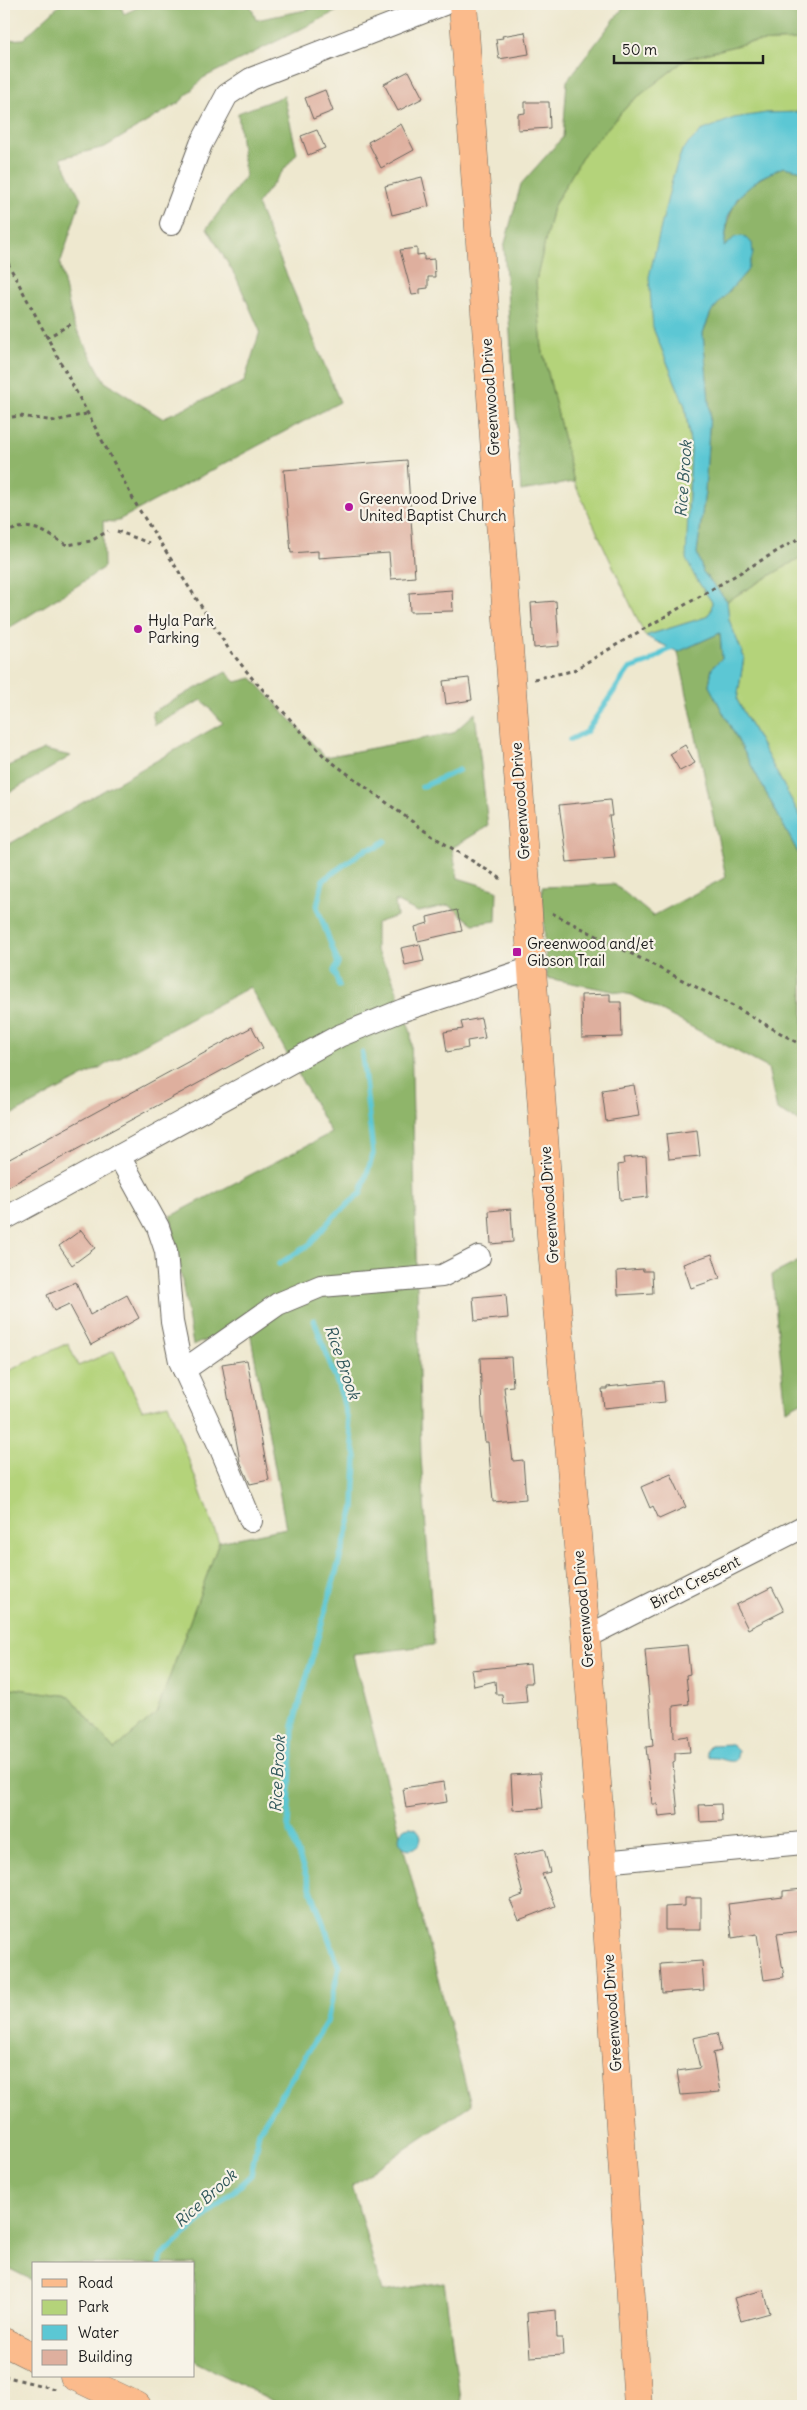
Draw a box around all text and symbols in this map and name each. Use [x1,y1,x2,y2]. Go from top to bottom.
scale bar [614,32,763,64]
text: 50 m [622,40,657,59]
street label: Greenwood Drive [476,338,504,456]
water label: Rice Brook [670,438,696,518]
place label: Greenwood Drive United Baptist Church [359,489,507,525]
marker: Greenwood Drive United Baptist Church [343,501,355,513]
place label: Hyla Park Parking [148,611,214,647]
marker: Hyla Park Parking [132,623,144,635]
street label: Greenwood Drive [506,742,534,860]
place label: Greenwood and/et Gibson Trail [527,934,654,970]
marker: Greenwood and/et Gibson Trail [511,946,523,958]
street label: Greenwood Drive [535,1146,563,1264]
water label: Rice Brook [321,1322,366,1403]
street label: Greenwood Drive [568,1550,598,1668]
street label: Birch Crescent [647,1551,743,1613]
water label: Rice Brook [265,1733,289,1813]
street label: Greenwood Drive [598,1954,626,2072]
water label: Rice Brook [170,2164,242,2231]
legend [32,2262,195,2378]
text: Road [78,2273,113,2292]
text: Park [78,2297,109,2316]
text: Water [78,2323,119,2342]
text: Building [78,2347,133,2366]

